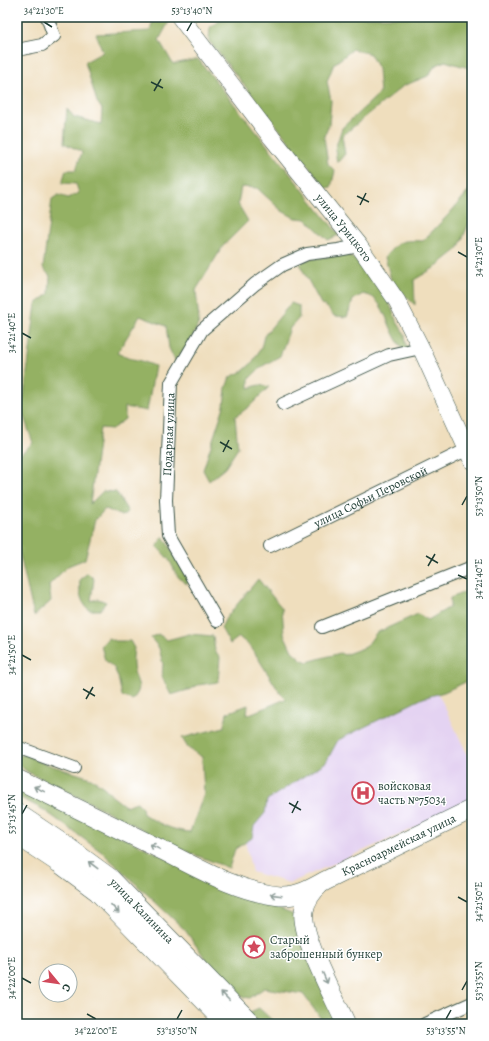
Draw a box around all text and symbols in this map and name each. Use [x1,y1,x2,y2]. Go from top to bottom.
text: 34°21'30"E [24,4,64,17]
text: 53°13'40"N [172,4,212,17]
street label: улица Урицкого [311,190,376,265]
text: 34°21'30"E [472,237,485,277]
text: 34°21'40"E [5,313,18,353]
street label: Подарная улица [159,392,179,476]
street label: улица Софьи Перовской [310,462,430,532]
text: 53°13'50"N [472,476,485,516]
text: 34°21'40"E [472,559,485,599]
text: 34°21'50"E [5,635,18,675]
place label: войсковая часть №75034 [378,778,446,808]
hospital icon: войсковая часть №75034 [350,780,376,806]
one-way arrow [33,785,45,793]
text: 53°13'45"N [5,794,18,834]
street label: Красноармейская улица [339,810,459,880]
one-way arrow [150,843,162,850]
one-way arrow [88,861,99,869]
street label: улица Калинина [105,874,178,947]
text: 34°21'50"E [472,882,485,922]
one-way arrow [270,891,283,899]
one-way arrow [110,904,119,914]
place label: Старый заброшенный бункер [270,932,382,962]
place icon: Старый заброшенный бункер [241,934,267,960]
text: 34°22'00"E [5,957,18,999]
text: 53°13'55"N [472,961,485,1001]
north arrow [38,963,78,1003]
one-way arrow [322,971,329,983]
text: С [58,981,75,994]
one-way arrow [220,991,230,1001]
text: 34°22'00"E [75,1024,117,1037]
text: 53°13'50"N [157,1024,197,1037]
text: 53°13'55"N [426,1024,466,1037]

